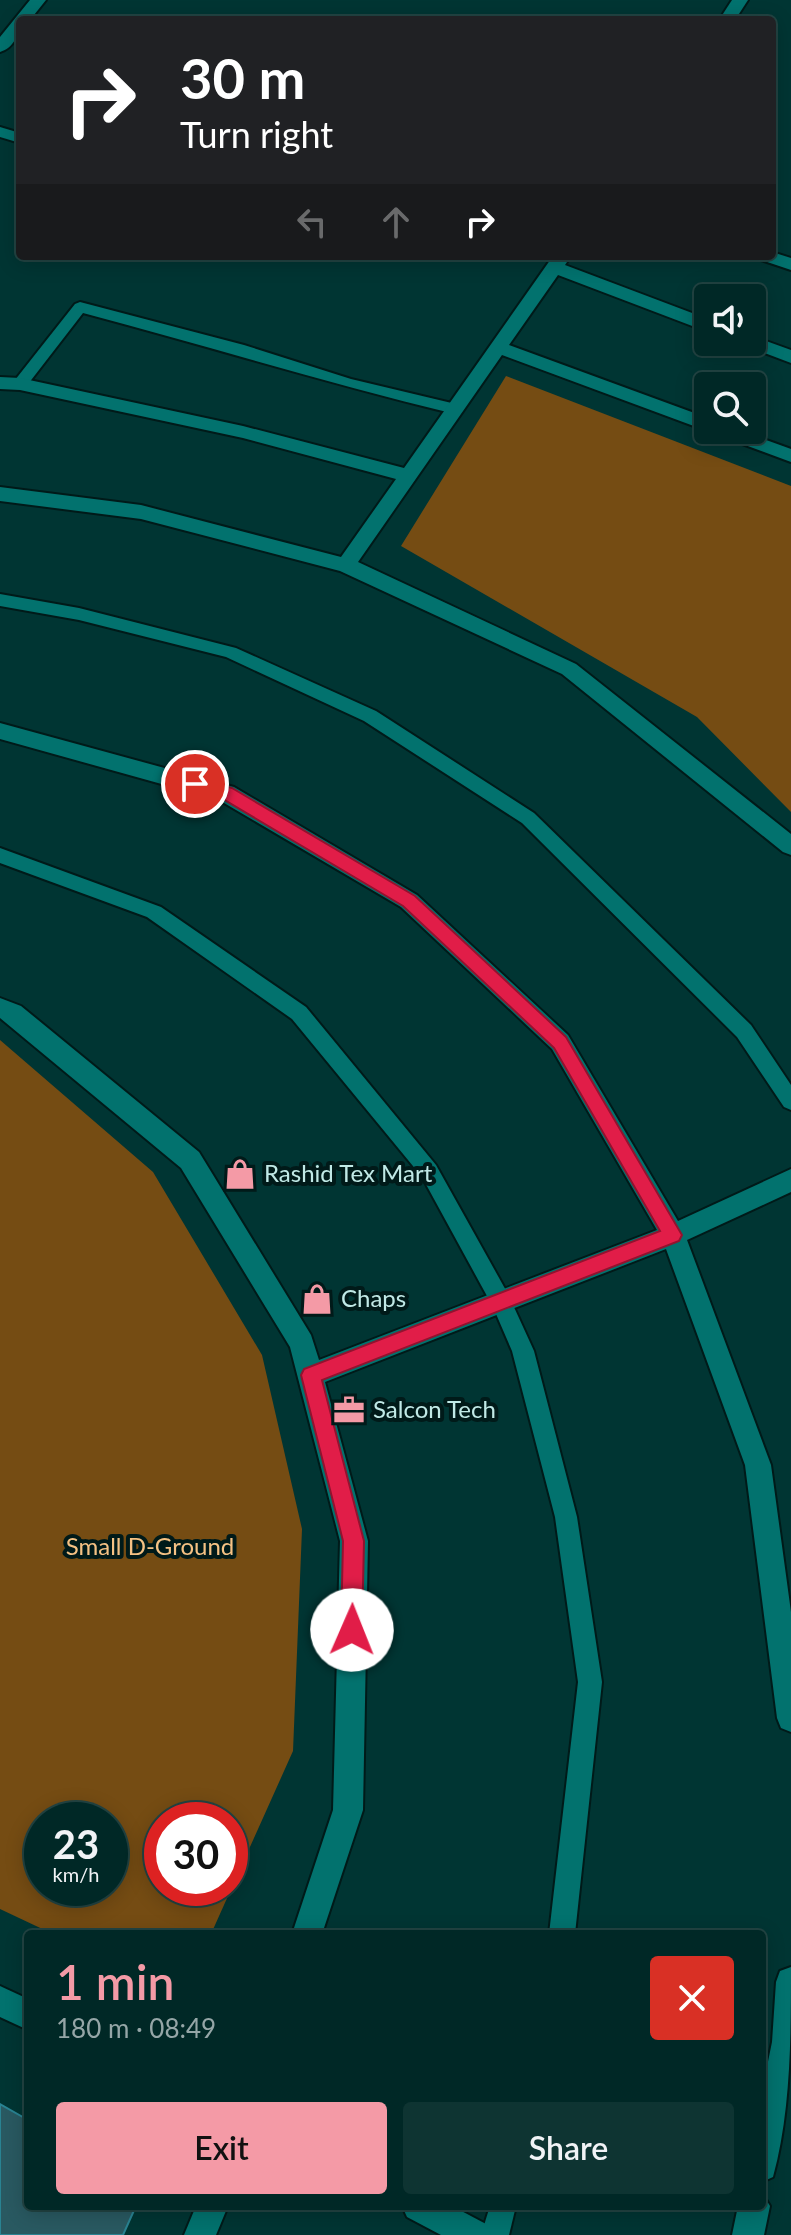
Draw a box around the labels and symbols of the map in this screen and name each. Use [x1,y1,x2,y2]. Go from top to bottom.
pin [161,750,229,818]
shop icon: Rashid Tex Mart [223,1157,257,1191]
place label: Rashid Tex Mart [264,1158,433,1187]
shop icon: Chaps [300,1282,334,1316]
place label: Chaps [341,1283,406,1312]
office icon: Salcon Tech [332,1393,366,1427]
place label: Salcon Tech [373,1394,496,1423]
park label: Small D-Ground [66,1531,234,1560]
position arrow [310,1588,394,1672]
speed limit sign: 30 [144,1802,248,1906]

